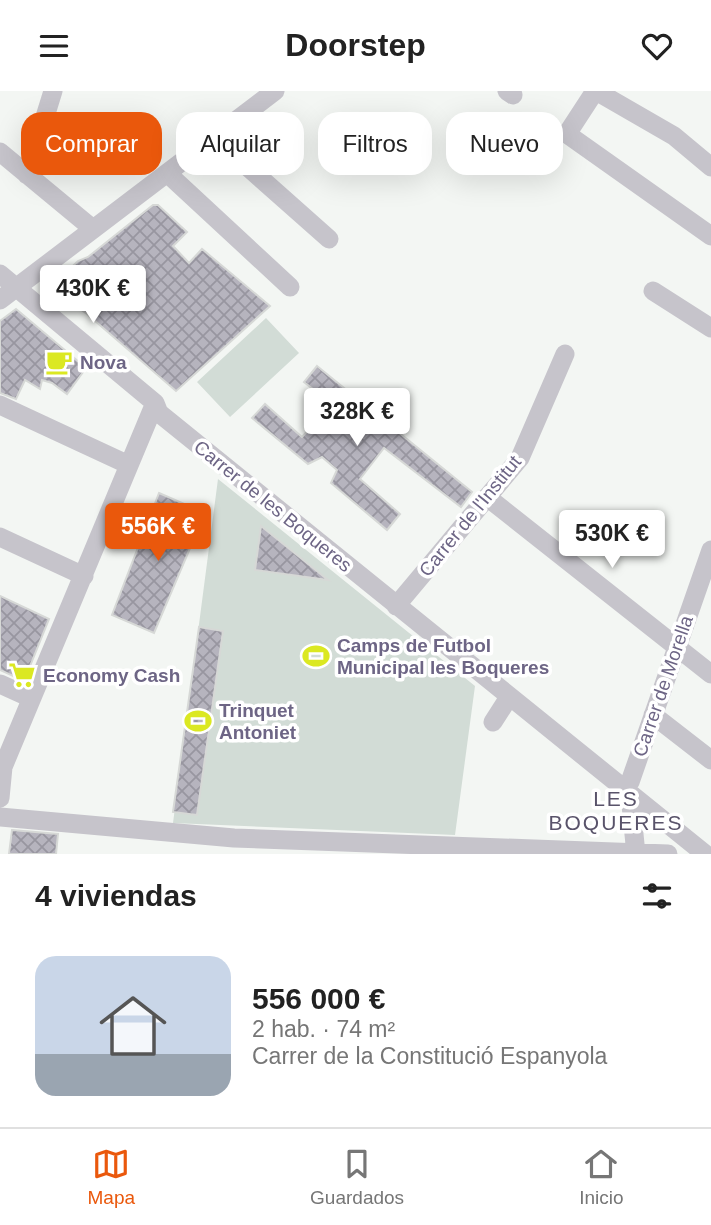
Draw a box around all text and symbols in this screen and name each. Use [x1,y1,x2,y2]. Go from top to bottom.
icon: menu [35,27,73,65]
text: Doorstep [285,27,426,63]
icon: heart [638,27,676,65]
chip: Comprar [21,112,162,175]
chip: Alquilar [176,112,304,175]
chip: Filtros [318,112,432,175]
chip: Nuevo [446,112,563,175]
pin: 430K € [36,265,150,325]
text: 430K € [56,275,130,301]
cafe icon: Nova [44,347,74,377]
place label: Nova [80,352,127,373]
pin: 328K € [300,389,414,448]
text: 328K € [320,398,394,424]
street label: Carrer de les Boqueres [190,436,356,576]
street label: Carrer de l'Institut [415,451,526,581]
pin: 556K € [101,503,215,563]
pin: 530K € [555,511,669,570]
text: 556K € [121,513,195,539]
text: 530K € [575,520,649,546]
street label: Carrer de Morella [629,612,697,759]
place label: Camps de Futbol Municipal les Boqueres [337,635,549,678]
sports icon: Camps de Futbol Municipal les Boqueres [301,641,331,671]
supermarket icon: Economy Cash [7,660,37,690]
place label: Economy Cash [43,665,180,686]
place label: Trinquet Antoniet [219,700,297,743]
sports icon: Trinquet Antoniet [183,706,213,736]
district label: LES BOQUERES [548,787,684,834]
icon: filters [638,877,676,915]
text: 4 viviendas [35,879,197,912]
text: 556 000 € [252,982,385,1015]
icon: home [91,984,175,1068]
text: 2 hab. · 74 m² [252,1016,395,1042]
text: Carrer de la Constitució Espanyola [252,1043,607,1069]
tab: Mapa [88,1145,135,1209]
tab: Guardados [310,1145,404,1209]
tab: Inicio [579,1145,623,1209]

